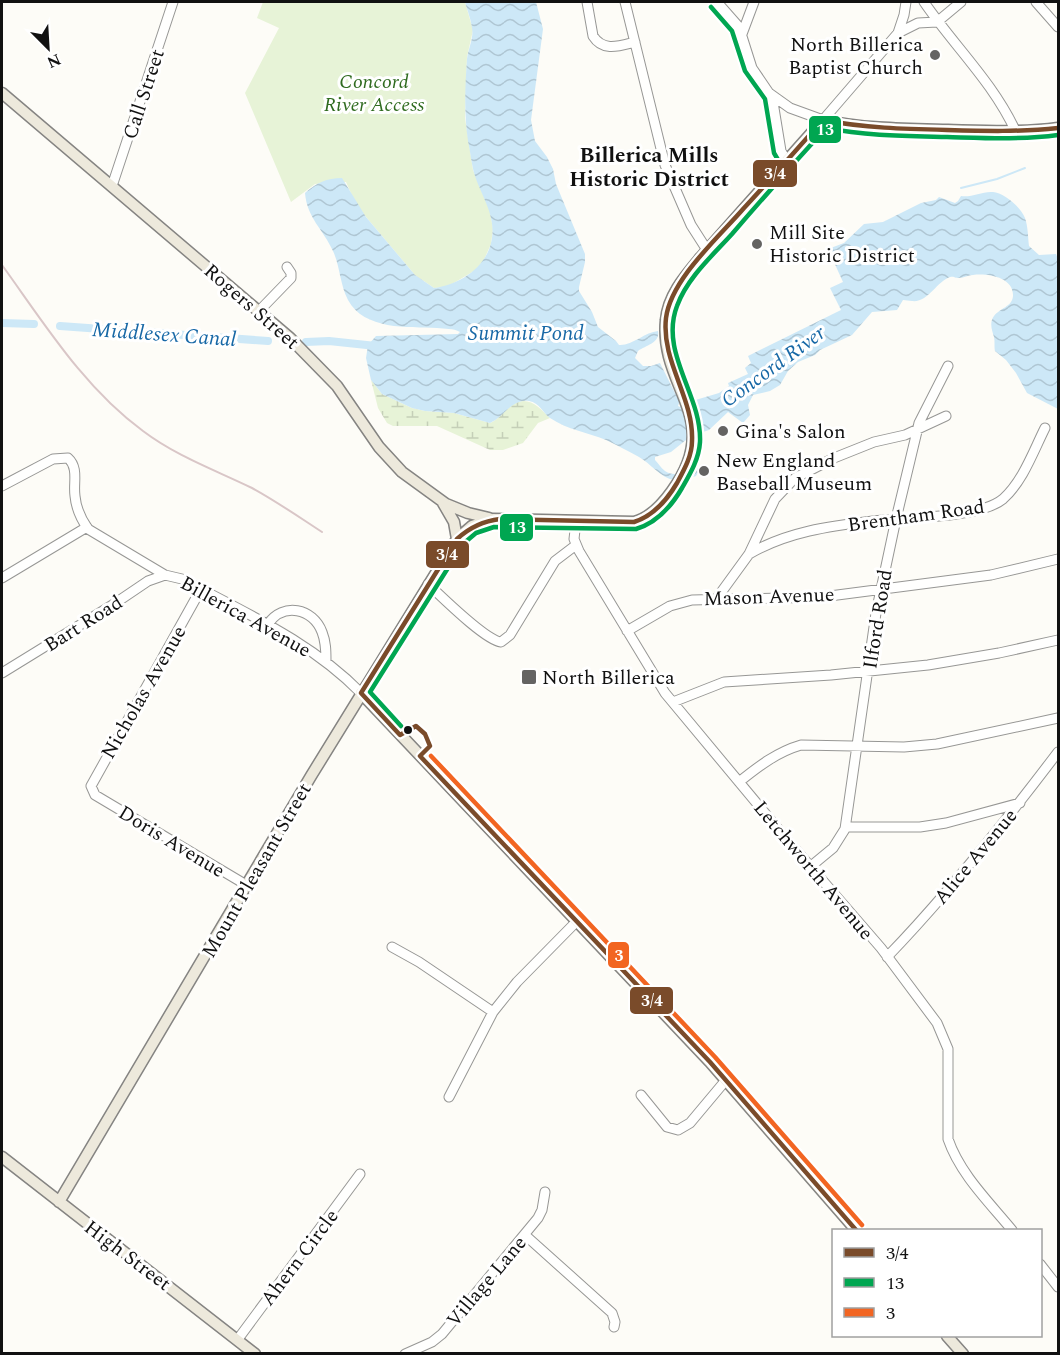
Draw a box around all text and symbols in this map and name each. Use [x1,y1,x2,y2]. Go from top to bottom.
north arrow [18,18,78,78]
place label: North Billerica Baptist Church [788,30,923,83]
street label: Call Street [115,45,173,143]
text: N [43,47,65,74]
marker: North Billerica Baptist Church [928,48,942,62]
park label: Concord River Access [324,67,424,120]
line badge: 13 [808,115,842,144]
text: 13 [816,118,834,142]
district label: Billerica Mills Historic District [569,140,729,196]
line badge: 3/4 [752,159,798,188]
text: 3/4 [764,162,786,186]
place label: Mill Site Historic District [769,218,915,271]
marker: Mill Site Historic District [750,237,764,251]
street label: Rogers Street [197,257,306,357]
water label: Middlesex Canal [91,314,238,356]
water label: Concord River [715,317,833,416]
water label: Summit Pond [468,318,584,350]
place label: Gina's Salon [735,417,846,447]
marker: Gina's Salon [716,424,730,438]
place label: New England Baseball Museum [716,446,872,499]
marker: New England Baseball Museum [697,464,711,478]
street label: Brentham Road [846,492,987,540]
line badge: 13 [499,513,534,542]
text: 13 [508,516,526,540]
line badge: 3/4 [425,540,470,569]
text: 3/4 [436,543,458,567]
street label: Ilford Road [855,567,901,671]
street label: Billerica Avenue [175,568,316,665]
street label: Mason Avenue [703,580,835,614]
street label: Bart Road [38,588,129,660]
street label: Nicholas Avenue [93,620,194,765]
place label: North Billerica [542,663,675,693]
marker: North Billerica [520,668,538,686]
unlabelled marker [402,724,414,736]
street label: Mount Pleasant Street [194,777,319,964]
street label: Letchworth Avenue [746,794,881,947]
street label: Doris Avenue [112,798,231,886]
street label: Alice Avenue [927,802,1025,911]
line badge: 3 [607,941,630,969]
text: 3 [615,944,624,968]
line badge: 3/4 [629,986,674,1015]
text: 3/4 [641,989,663,1013]
street label: Ahern Circle [253,1203,346,1312]
street label: High Street [78,1213,177,1299]
street label: Village Lane [439,1229,534,1334]
legend [832,1229,1042,1337]
text: 3/4 [886,1240,909,1267]
text: 13 [886,1270,904,1297]
text: 3 [886,1300,895,1327]

